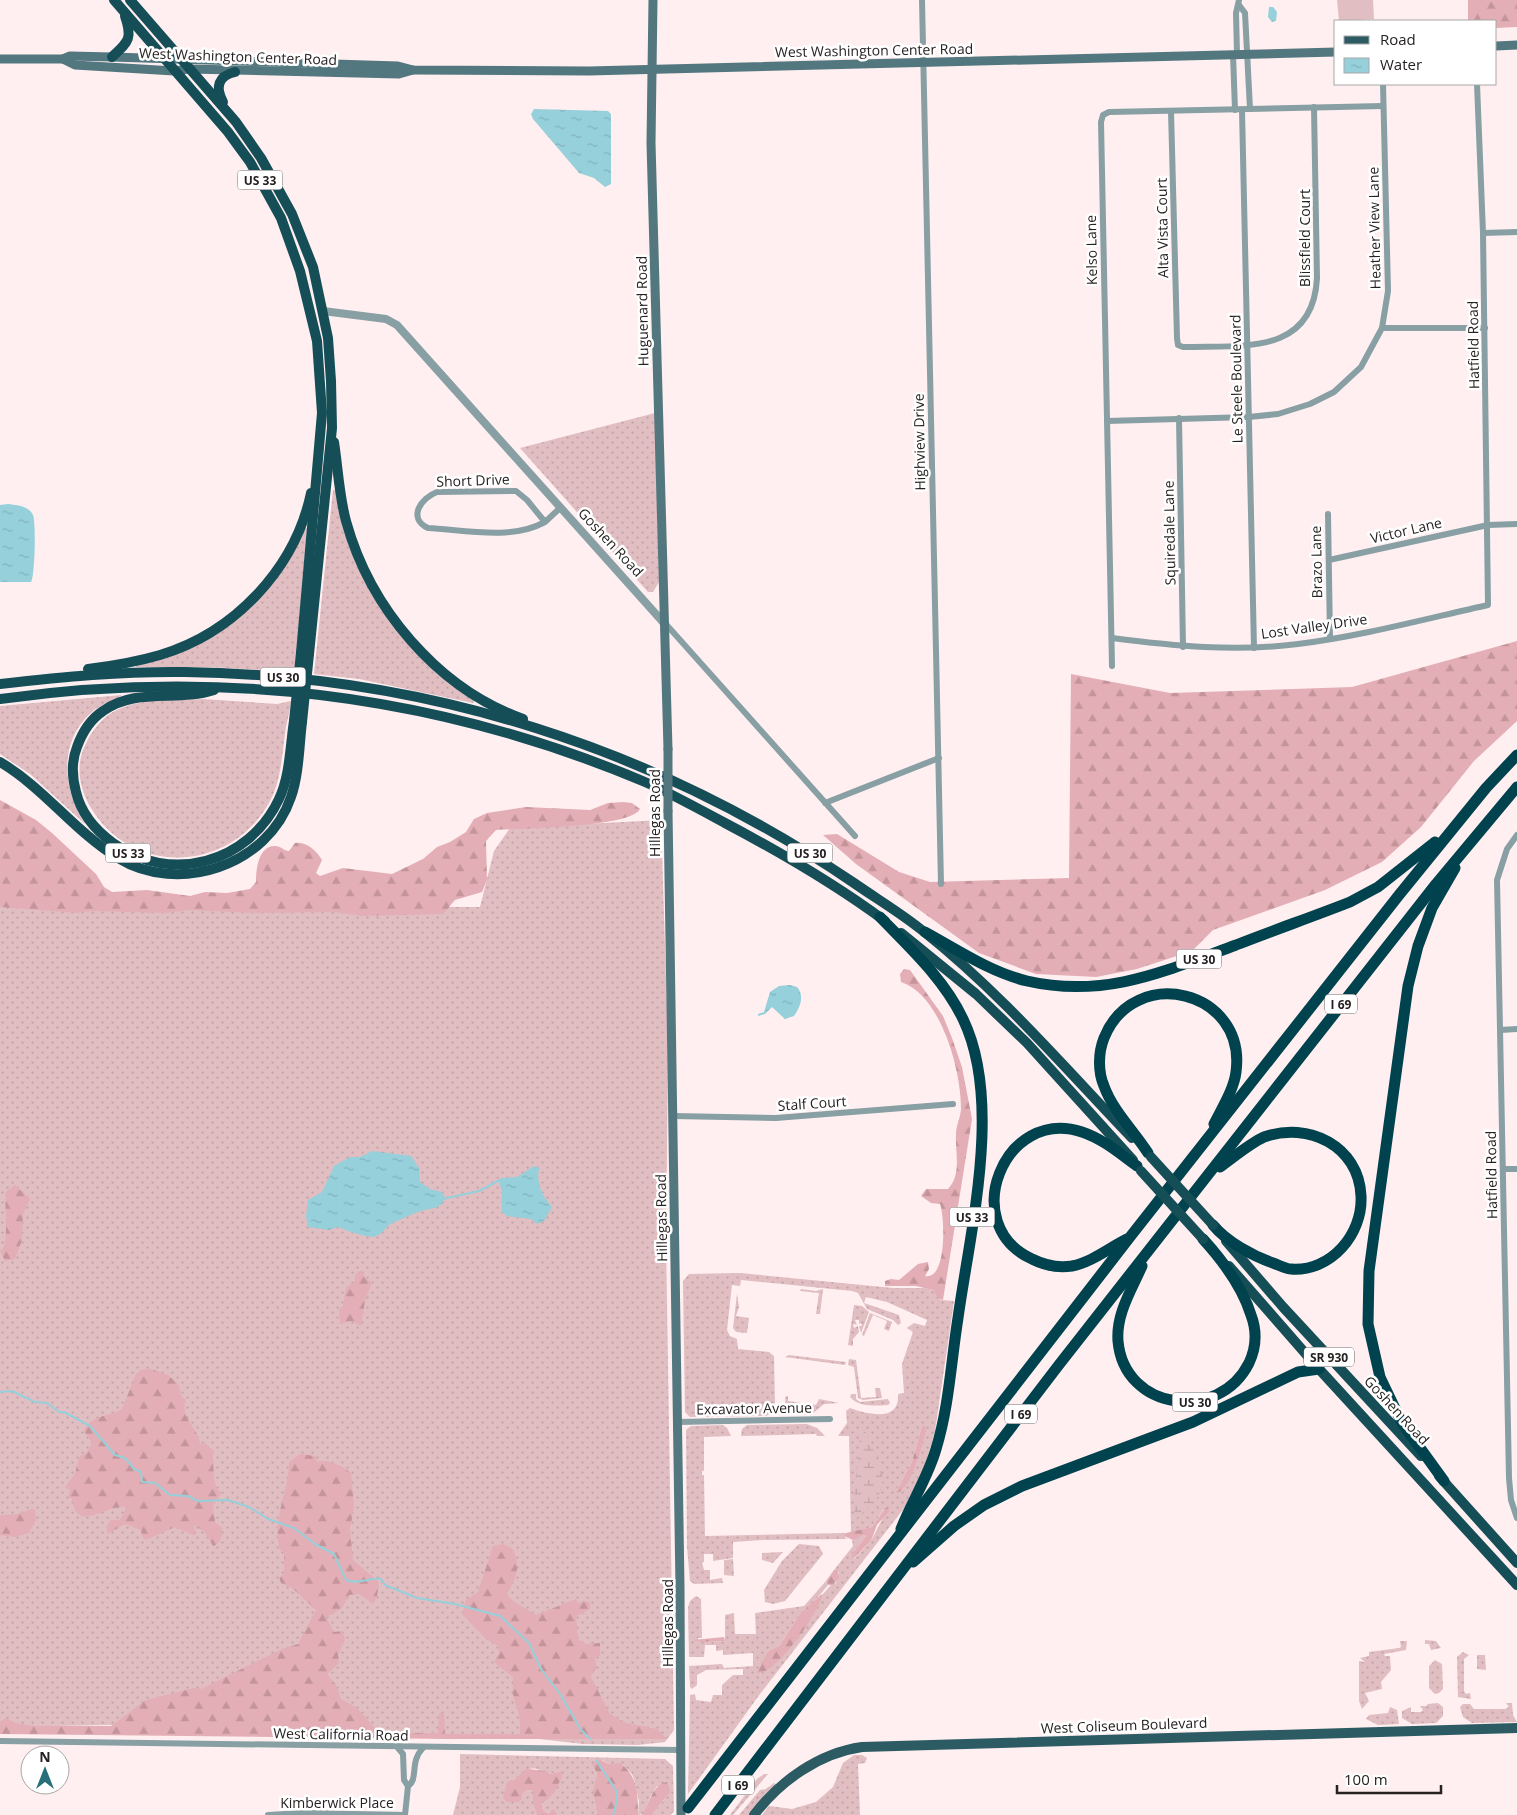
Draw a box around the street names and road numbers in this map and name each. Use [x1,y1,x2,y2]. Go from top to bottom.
street label: West Washington Center Road [775,39,973,61]
street label: West Washington Center Road [139,43,337,69]
street label: Heather View Lane [1363,166,1385,289]
road number: US 33 [238,170,282,190]
street label: Alta Vista Court [1152,178,1172,278]
street label: Blissfield Court [1295,189,1314,287]
street label: Kelso Lane [1081,215,1101,285]
street label: Huguenard Road [632,256,652,366]
street label: Hatfield Road [1463,301,1483,389]
street label: Le Steele Boulevard [1225,314,1247,444]
street label: Highview Drive [909,393,929,491]
street label: Short Drive [436,469,510,491]
street label: Squiredale Lane [1159,480,1179,586]
street label: Goshen Road [574,504,648,580]
street label: Victor Lane [1368,513,1444,547]
street label: Brazo Lane [1306,525,1326,599]
street label: Lost Valley Drive [1260,609,1368,643]
road number: US 30 [260,668,306,686]
street label: Hillegas Road [645,769,664,857]
road number: US 33 [106,844,150,862]
road number: US 30 [788,844,832,862]
road number: US 30 [1176,950,1222,969]
road number: I 69 [1325,994,1357,1014]
street label: Stalf Court [777,1091,847,1115]
street label: Hatfield Road [1481,1131,1501,1219]
street label: Hillegas Road [651,1174,671,1262]
road number: US 33 [950,1208,994,1226]
road number: SR 930 [1304,1348,1354,1366]
street label: Goshen Road [1360,1372,1434,1448]
road number: US 30 [1172,1392,1218,1411]
street label: Excavator Avenue [696,1397,812,1419]
road number: I 69 [1005,1405,1037,1424]
street label: Hillegas Road [658,1579,677,1667]
street label: West Coliseum Boulevard [1040,1713,1208,1737]
street label: West California Road [273,1723,409,1745]
road number: I 69 [722,1776,754,1794]
street label: Kimberwick Place [280,1793,394,1812]

